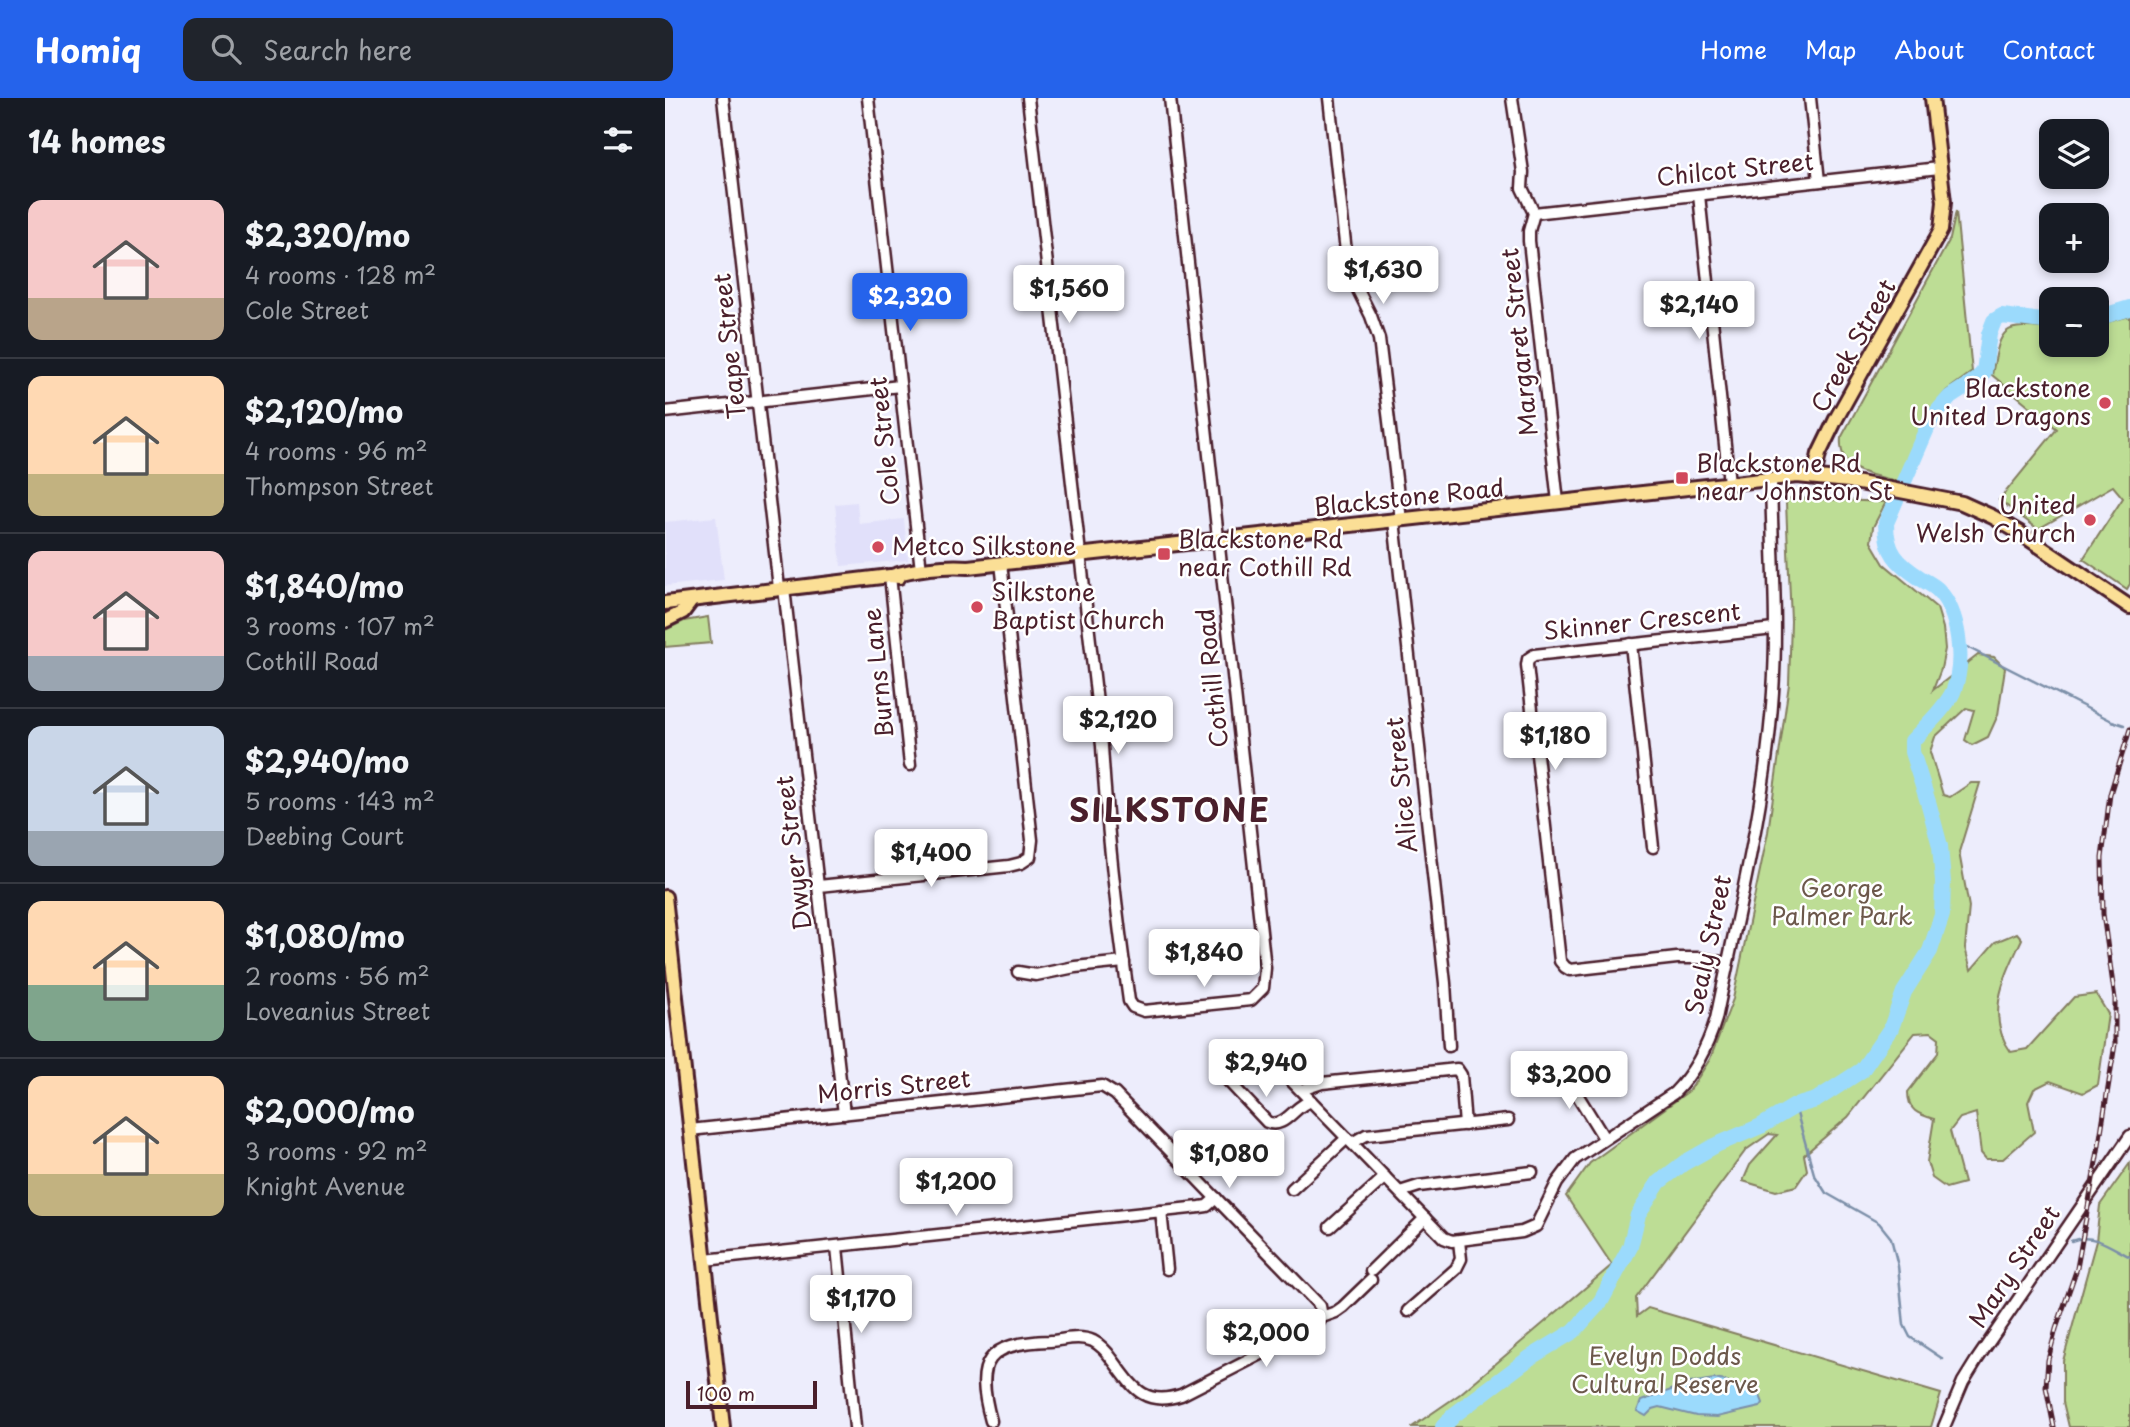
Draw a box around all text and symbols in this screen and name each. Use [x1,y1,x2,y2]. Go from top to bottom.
search box [183,18,673,81]
text: Homiq [35,24,141,74]
icon: search [207,30,245,68]
text: Search here [263,30,412,69]
text: Home [1700,31,1767,67]
text: Map [1805,31,1856,67]
text: About [1894,31,1964,67]
text: Contact [2002,31,2095,67]
text: 14 homes [28,118,166,163]
map controls [2039,119,2109,357]
button: layers [2039,119,2109,189]
icon: filters [599,121,637,159]
street label: Chilcot Street [1655,142,1815,194]
button: + [2039,203,2109,273]
text: $2,320/mo [245,212,410,257]
icon: home [84,228,168,312]
pin: $1,630 [1326,246,1440,306]
street label: Margaret Street [1490,246,1546,438]
text: $1,630 [1343,251,1423,286]
text: 4 rooms · 128 m² [245,257,436,292]
pin: $1,560 [1012,266,1126,325]
text: $1,560 [1029,270,1109,305]
street label: Teape Street [702,271,754,421]
street label: Creek Street [1801,272,1904,418]
pin: $2,320 [853,274,967,333]
text: $2,320 [868,278,952,313]
pin: $2,140 [1642,282,1756,341]
text: $2,140 [1660,286,1738,321]
button: − [2039,287,2109,357]
text: Cole Street [245,292,369,327]
place label: Blackstone United Dragons [1910,369,2091,433]
street label: Cole Street [858,375,908,507]
text: $2,120/mo [245,388,403,433]
marker: Blackstone United Dragons [2097,395,2113,411]
icon: home [84,404,168,488]
text: 4 rooms · 96 m² [245,433,428,468]
place label: Blackstone Rd near Johnston St [1696,444,1893,508]
text: Thompson Street [245,468,433,503]
street label: Blackstone Road [1312,468,1506,524]
marker: Blackstone Rd near Johnston St [1674,470,1690,486]
place label: United Welsh Church [1916,486,2076,550]
marker: United Welsh Church [2082,512,2098,528]
place label: Blackstone Rd near Cothill Rd [1178,520,1352,584]
place label: Metco Silkstone [892,527,1076,563]
marker: Metco Silkstone [870,539,886,555]
marker: Blackstone Rd near Cothill Rd [1156,546,1172,562]
text: $1,840/mo [245,563,404,608]
place label: Silkstone Baptist Church [991,573,1165,637]
icon: home [84,579,168,663]
street label: Skinner Crescent [1541,592,1742,648]
marker: Silkstone Baptist Church [969,599,985,615]
street label: Burns Lane [852,606,902,740]
street label: Cothill Road [1186,607,1236,750]
text: 3 rooms · 107 m² [245,608,435,643]
text: Cothill Road [245,643,379,678]
pin: $2,120 [1061,696,1175,756]
text: $2,120 [1079,701,1157,736]
pin: $1,180 [1498,712,1612,772]
street label: Alice Street [1375,715,1425,855]
text: $1,180 [1519,717,1591,752]
text: $2,940/mo [245,738,409,783]
icon: home [84,754,168,838]
street label: Dwyer Street [765,774,819,933]
text: 5 rooms · 143 m² [245,783,435,818]
district label: SILKSTONE [1069,785,1271,833]
text: Deebing Court [245,818,404,853]
pin: $1,400 [874,830,988,889]
text: $1,400 [890,834,972,869]
park label: George Palmer Park [1771,869,1913,933]
street label: Sealy Street [1675,871,1739,1018]
text: $1,080/mo [245,913,405,958]
icon: home [84,929,168,1013]
pin: $1,840 [1147,930,1261,989]
text: $1,840 [1165,934,1243,969]
text: 2 rooms · 56 m² [245,958,430,993]
text: Loveanius Street [245,993,430,1028]
pin: $2,940 [1209,1040,1323,1099]
text: $2,940 [1225,1044,1307,1079]
pin: $3,200 [1512,1052,1626,1111]
text: $3,200 [1527,1056,1611,1091]
street label: Morris Street [815,1059,972,1111]
text: $2,000/mo [245,1088,415,1133]
icon: home [84,1104,168,1188]
pin: $1,080 [1172,1130,1286,1190]
text: 3 rooms · 92 m² [245,1133,428,1168]
text: $1,080 [1189,1135,1269,1170]
pin: $1,200 [899,1158,1013,1218]
text: $1,200 [916,1163,996,1198]
text: Knight Avenue [245,1168,405,1203]
street label: Mary Street [1959,1197,2068,1334]
pin: $1,170 [804,1276,918,1335]
text: $1,170 [826,1280,896,1315]
pin: $2,000 [1209,1310,1323,1369]
text: $2,000 [1223,1314,1309,1349]
park label: Evelyn Dodds Cultural Reserve [1571,1337,1759,1401]
scale bar [686,1378,817,1410]
text: 100 m [697,1379,755,1407]

